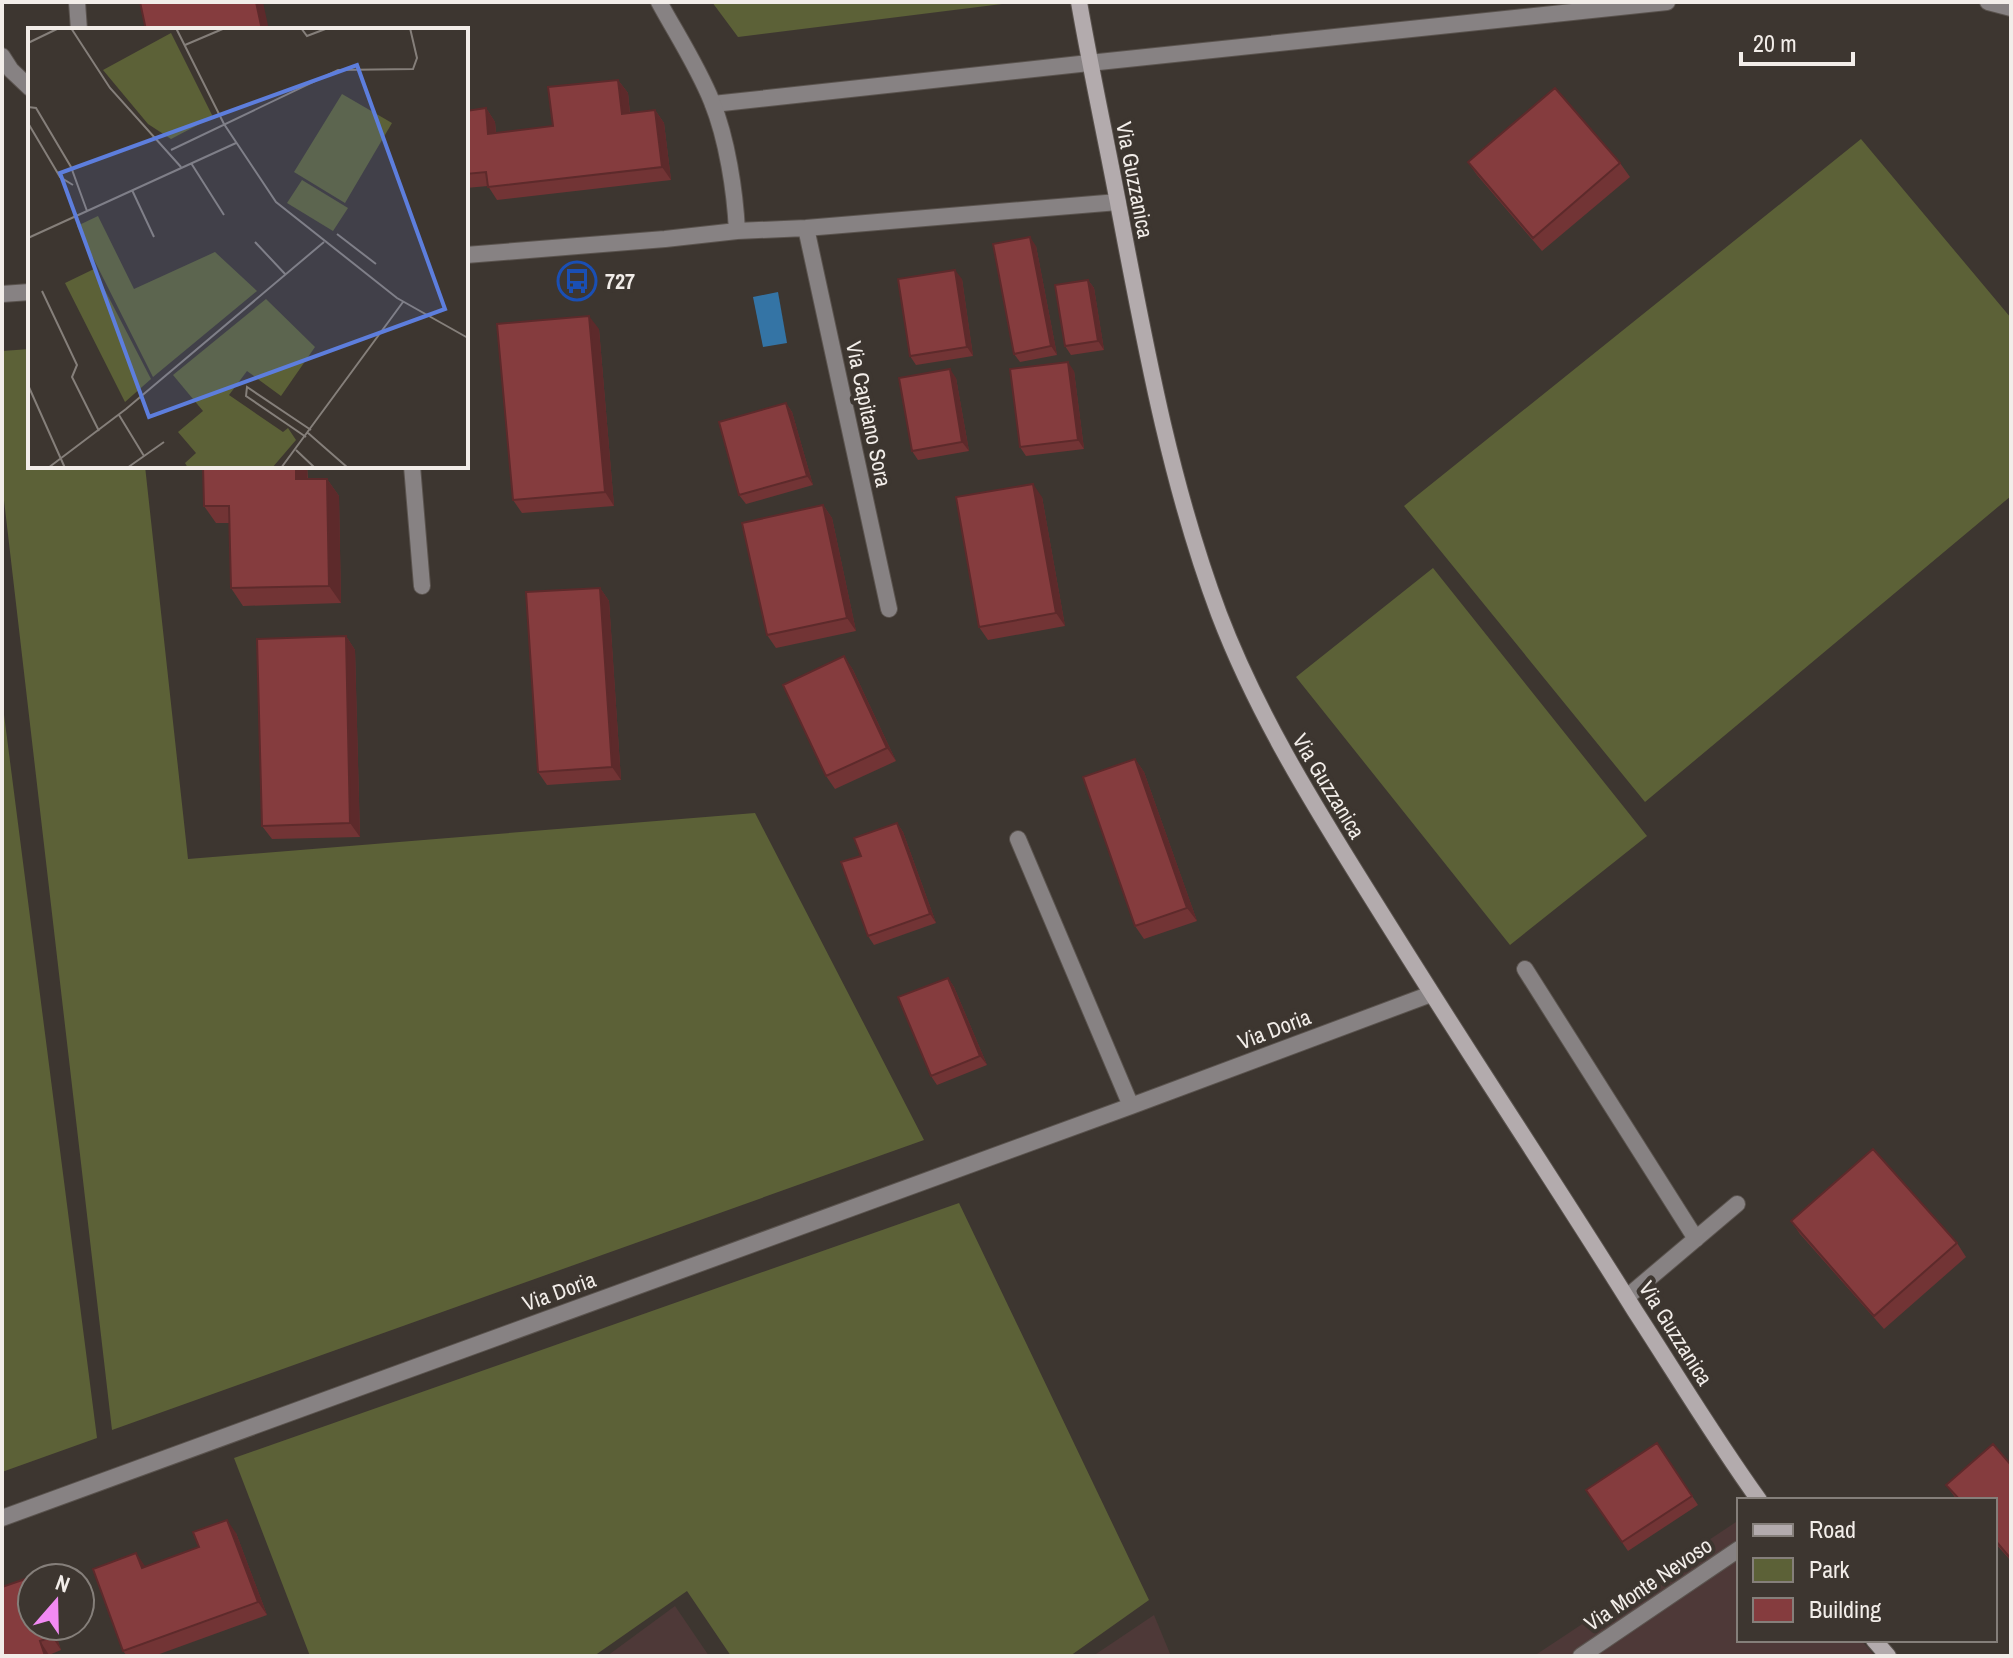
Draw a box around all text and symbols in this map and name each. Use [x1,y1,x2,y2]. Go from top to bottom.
scale bar [1741,16,1853,66]
text: 20 m [1753,27,1797,59]
inset map [28,28,468,468]
street label: Via Guzzanica [1109,119,1161,241]
bus stop icon: 727 [556,260,598,302]
place label: 727 [605,266,635,296]
street label: Via Capitano Sora [839,338,899,490]
street label: Via Guzzanica [1286,728,1372,844]
street label: Via Doria [1233,1001,1315,1057]
street label: Via Doria [518,1264,600,1318]
street label: Via Guzzanica [1632,1275,1720,1391]
legend [1737,1498,1997,1642]
text: Road [1809,1513,1856,1545]
street label: Via Monte Nevoso [1578,1530,1718,1638]
text: Park [1809,1553,1850,1585]
north arrow [16,1562,96,1642]
text: N [52,1567,74,1600]
text: Building [1809,1593,1881,1625]

